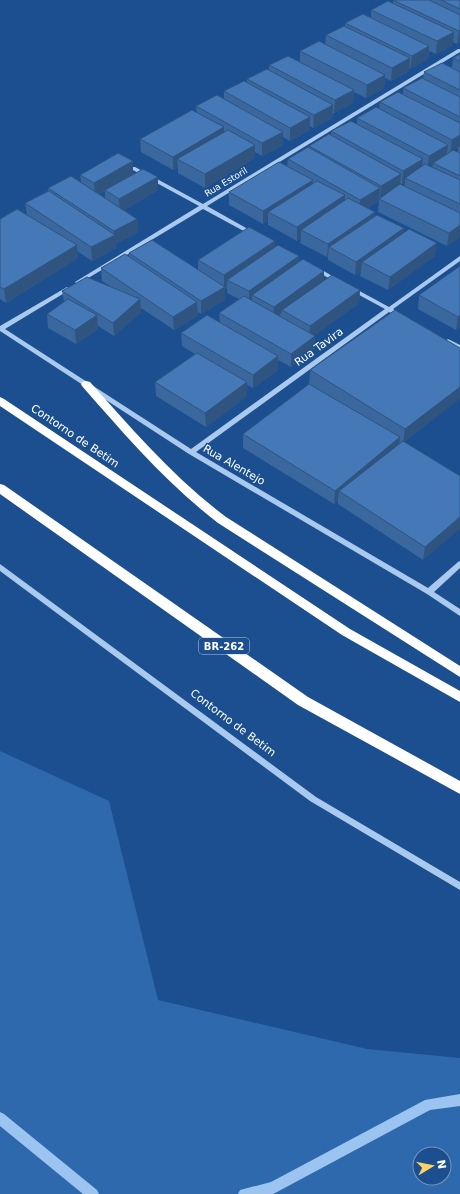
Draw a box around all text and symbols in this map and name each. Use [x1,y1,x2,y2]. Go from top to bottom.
street label: Rua Estoril [203,165,249,199]
street label: Rua Tavira [292,325,346,369]
street label: Contorno de Betim [28,402,122,470]
street label: Rua Alentejo [201,442,268,488]
road number: BR-262 [199,638,249,654]
street label: Contorno de Betim [188,687,278,759]
north arrow [412,1146,452,1186]
text: N [434,1159,449,1170]

